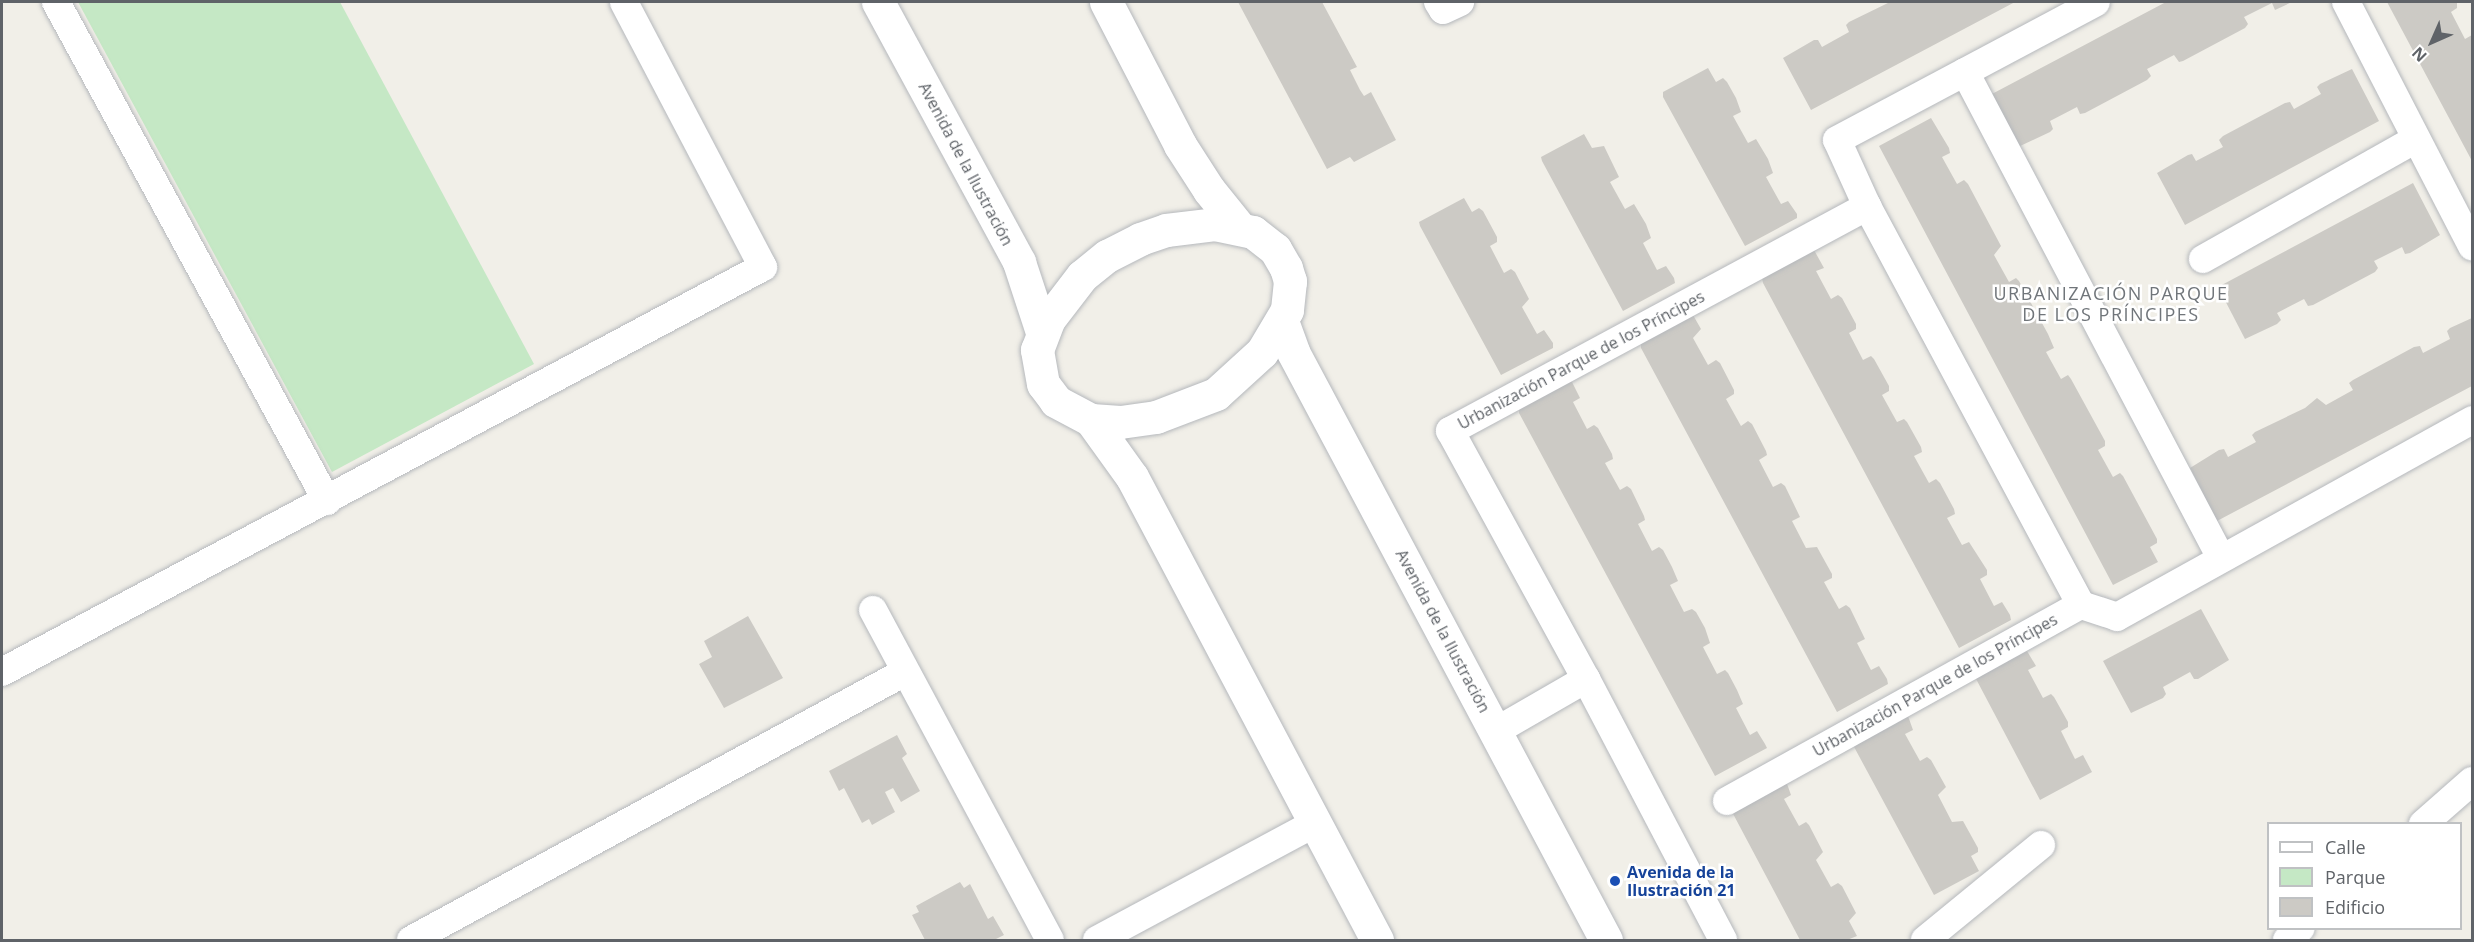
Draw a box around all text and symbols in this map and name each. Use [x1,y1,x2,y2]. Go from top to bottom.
north arrow [2402,12,2462,72]
text: N [2407,42,2432,67]
street label: Avenida de la Ilustración [915,79,1017,249]
district label: URBANIZACIÓN PARQUE DE LOS PRÍNCIPES [1993,283,2229,326]
street label: Urbanización Parque de los Príncipes [1454,287,1708,433]
street label: Avenida de la Ilustración [1392,546,1494,716]
street label: Urbanización Parque de los Príncipes [1809,610,2061,760]
legend [2267,822,2462,930]
text: Calle [2325,835,2366,859]
place label: Avenida de la Ilustración 21 [1627,862,1736,900]
text: Parque [2325,865,2385,889]
marker: Avenida de la Ilustración 21 [1608,874,1622,888]
text: Edificio [2325,895,2385,919]

